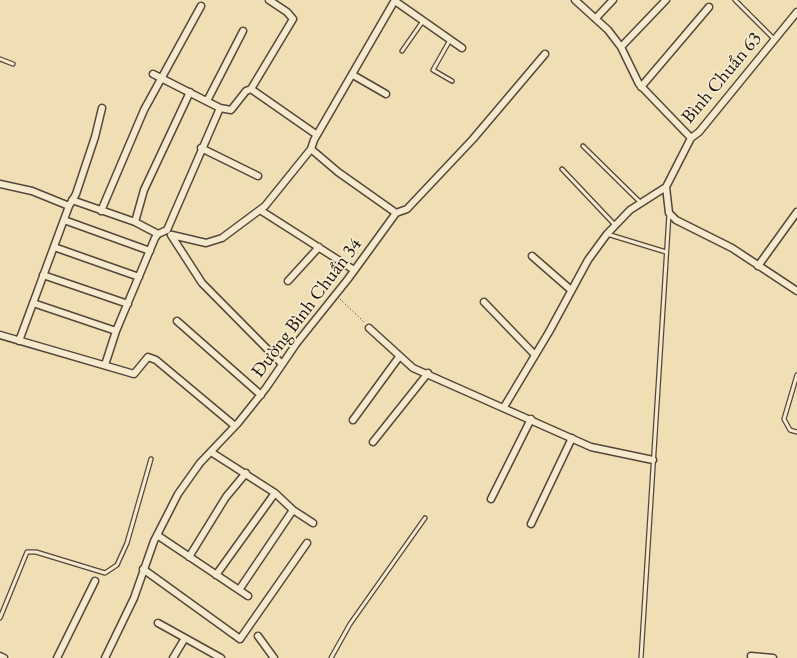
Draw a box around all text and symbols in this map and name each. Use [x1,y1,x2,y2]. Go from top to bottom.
street label: Bình Chuẩn 63 [677,28,767,128]
street label: Đường Bình Chuẩn 34 [247,234,367,382]

